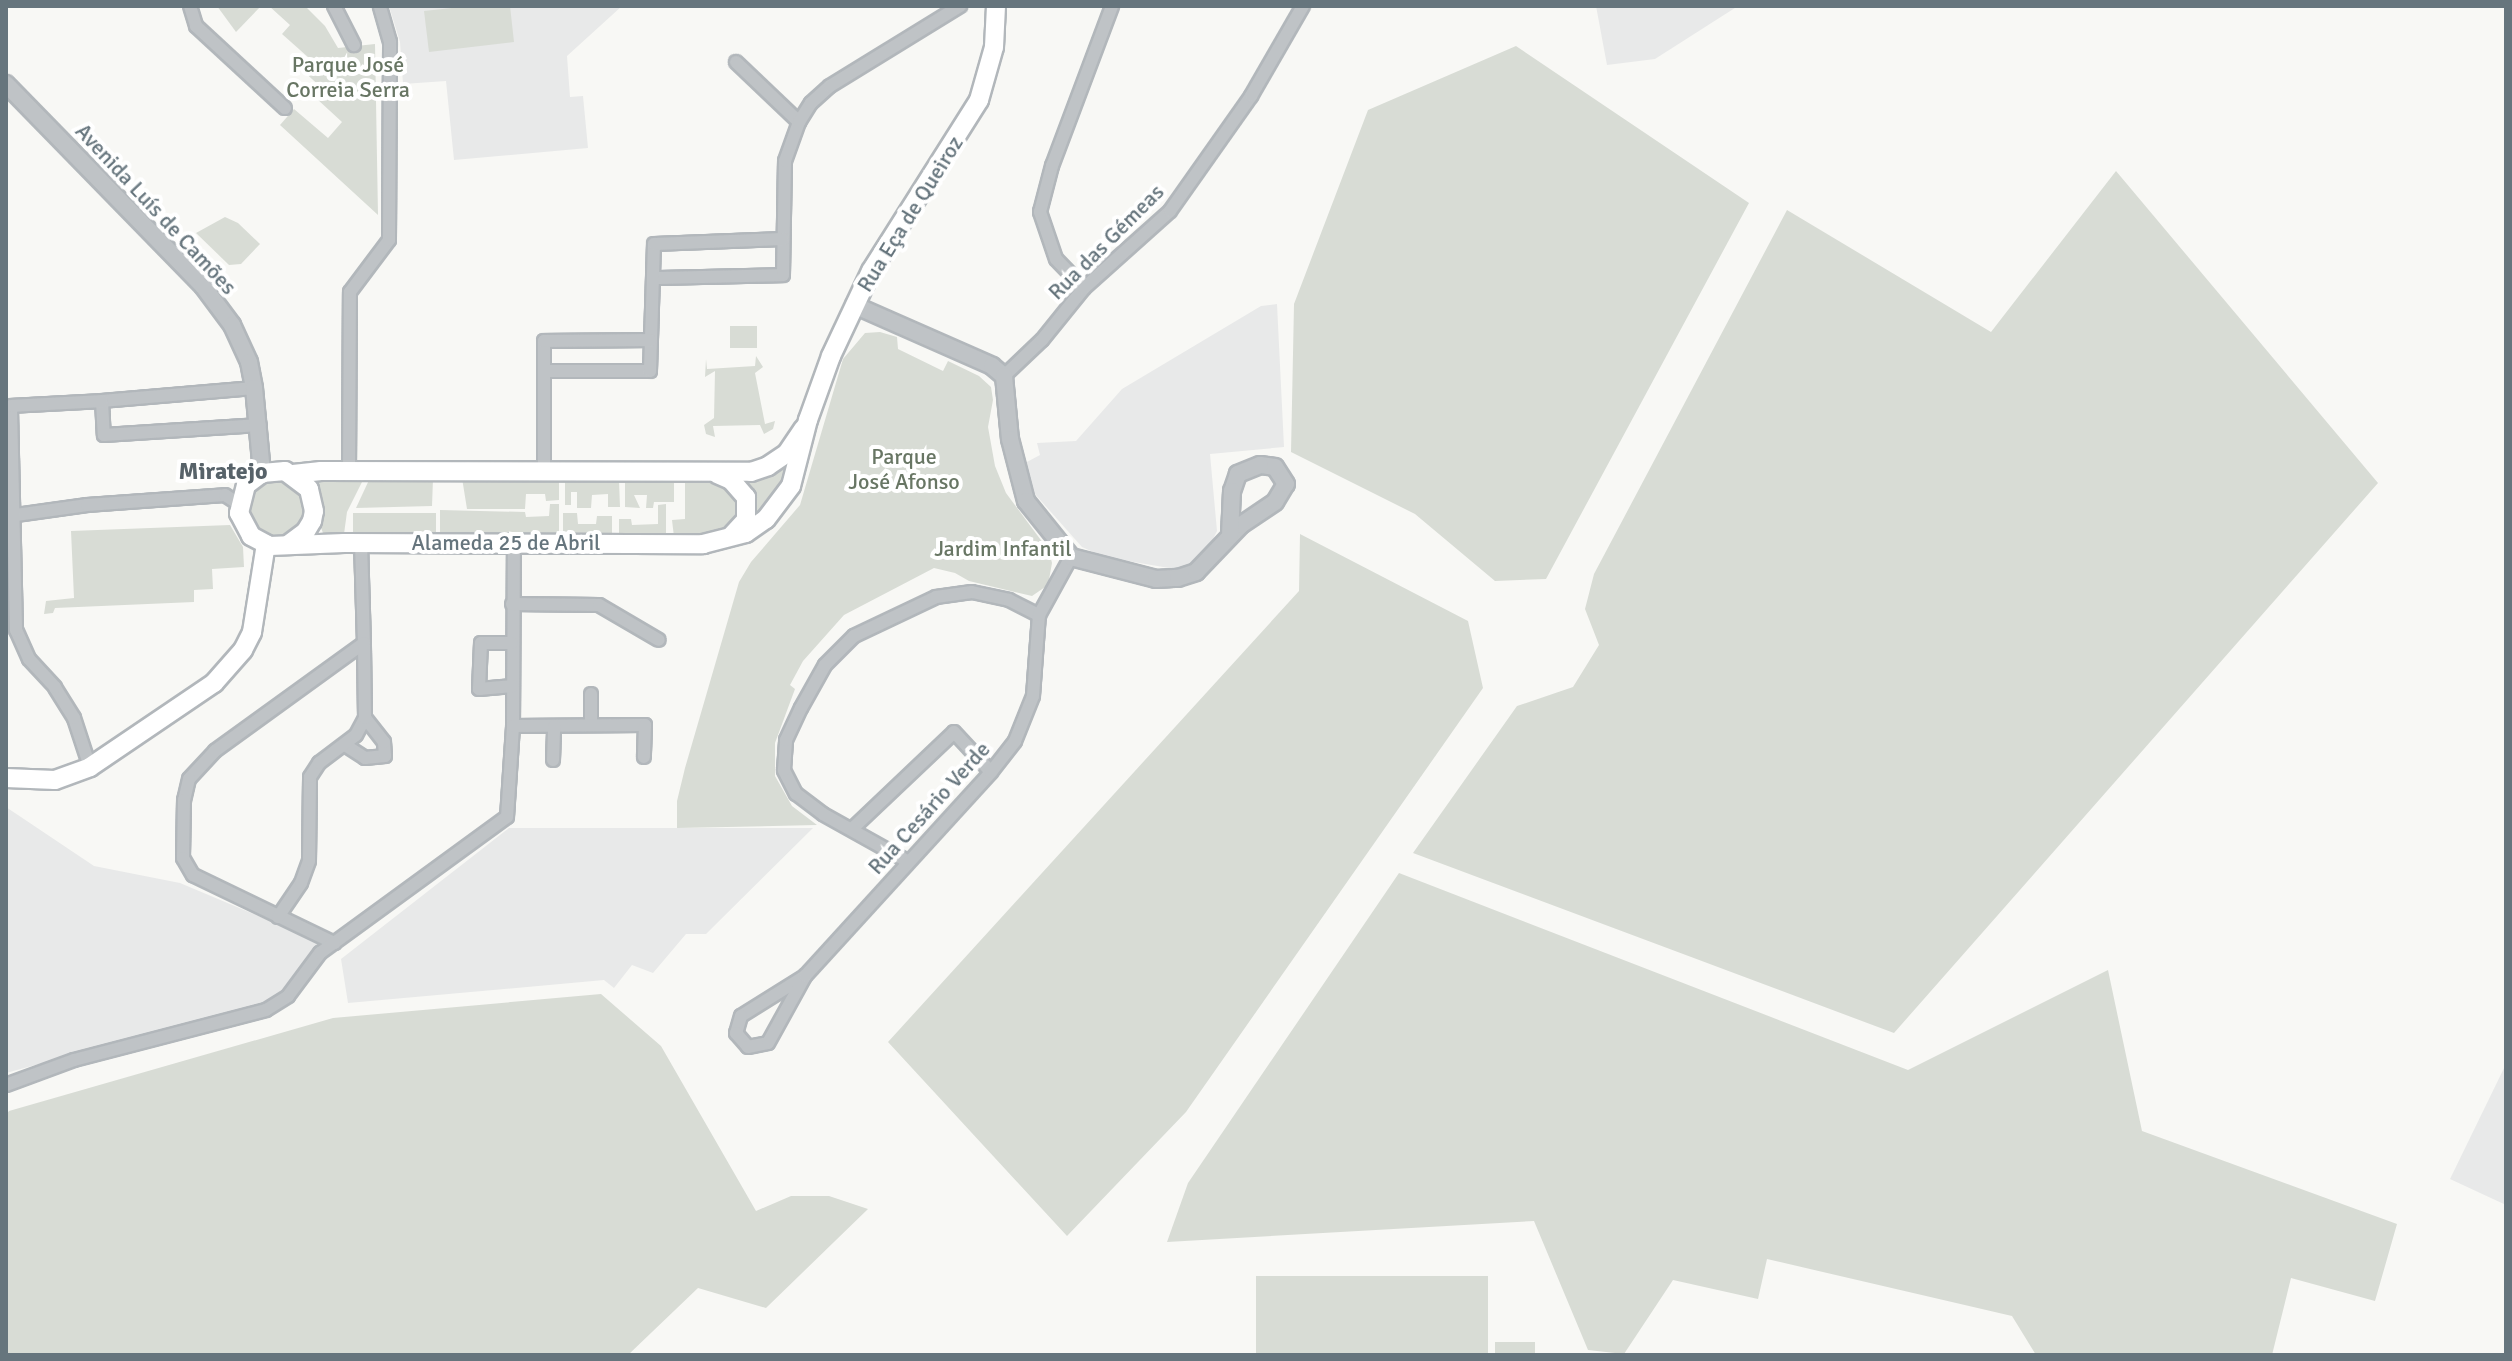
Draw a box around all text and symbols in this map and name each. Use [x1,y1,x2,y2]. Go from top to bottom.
park label: Parque José Correia Serra [286,51,410,102]
street label: Avenida Luís de Camões [70,118,242,300]
street label: Rua Eça de Queiroz [851,131,969,297]
street label: Rua das Gémeas [1043,179,1169,305]
park label: Parque José Afonso [848,443,960,494]
district label: Miratejo [178,458,268,486]
street label: Alameda 25 de Abril [411,530,601,556]
park label: Jardim Infantil [934,536,1072,562]
street label: Rua Cesário Verde [862,736,996,880]

